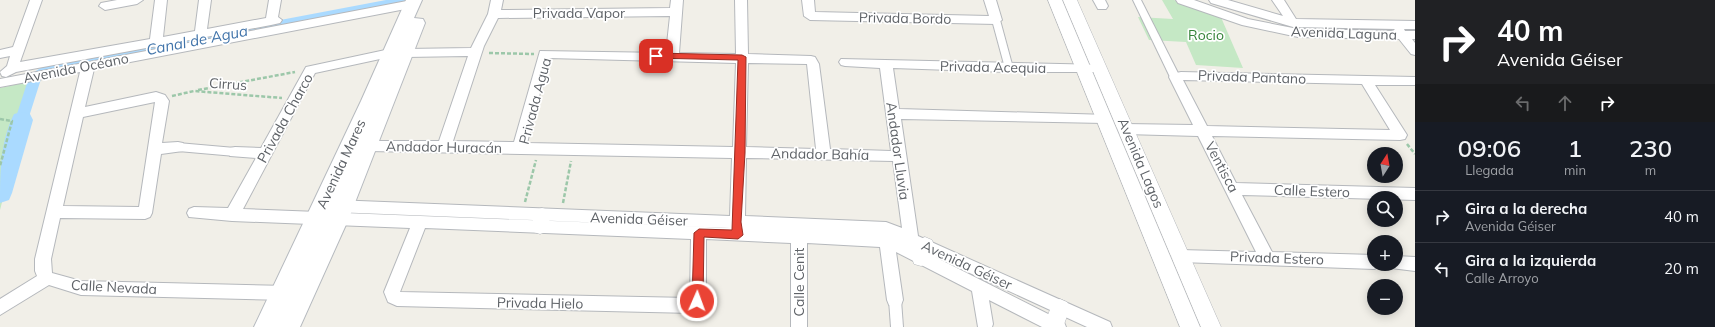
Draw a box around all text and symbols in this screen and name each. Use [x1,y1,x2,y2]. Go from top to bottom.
street label: Privada Vapor [533,4,626,22]
street label: Privada Bordo [859,8,951,28]
text: 40 m [1497,13,1563,48]
icon: right [1431,16,1483,68]
water label: Canal de Agua [145,21,249,59]
street label: Avenida Laguna [1291,22,1397,44]
park label: Rocio [1188,26,1224,44]
pin [639,39,673,73]
icon: arrive [645,45,667,67]
text: Avenida Géiser [1497,48,1623,71]
street label: Avenida Océano [22,49,130,87]
street label: Privada Agua [515,56,555,146]
street label: Privada Acequia [940,57,1046,77]
street label: Privada Pantano [1198,66,1306,88]
street label: Privada Charco [253,70,317,166]
street label: Cirrus [208,74,248,94]
icon: left [1512,92,1534,114]
icon: ahead [1554,92,1576,114]
icon: right [1596,92,1618,114]
street label: Andador Lluvia [882,101,914,201]
street label: Avenida Lagos [1114,115,1168,211]
street label: Avenida Mares [312,116,370,212]
text: 09:06 [1458,133,1521,163]
text: 1 [1568,133,1582,163]
text: 230 [1629,133,1672,163]
street label: Andador Huracán [386,137,502,157]
street label: Ventisca [1201,138,1243,196]
street label: Andador Bahía [771,144,869,164]
north arrow [1367,147,1403,183]
map controls [1367,147,1403,315]
text: Llegada [1465,162,1514,178]
text: min [1564,162,1586,178]
text: m [1645,162,1656,178]
street label: Calle Estero [1274,181,1350,201]
button: search [1367,191,1403,227]
text: Gira a la derecha [1465,199,1587,218]
icon: right [1431,206,1453,228]
text: 40 m [1664,207,1699,226]
street label: Avenida Géiser [590,208,689,230]
text: Avenida Géiser [1465,218,1556,234]
button: + [1367,235,1403,271]
street label: Avenida Géiser [919,236,1016,294]
street label: Calle Cenit [790,247,808,316]
street label: Privada Estero [1230,247,1324,269]
text: Gira a la izquierda [1465,251,1596,270]
icon: left [1431,258,1453,280]
text: 20 m [1664,259,1699,278]
text: Calle Arroyo [1465,270,1539,286]
street label: Calle Nevada [71,276,157,298]
button: − [1367,279,1403,315]
position arrow [676,280,718,322]
street label: Privada Hielo [497,293,583,313]

